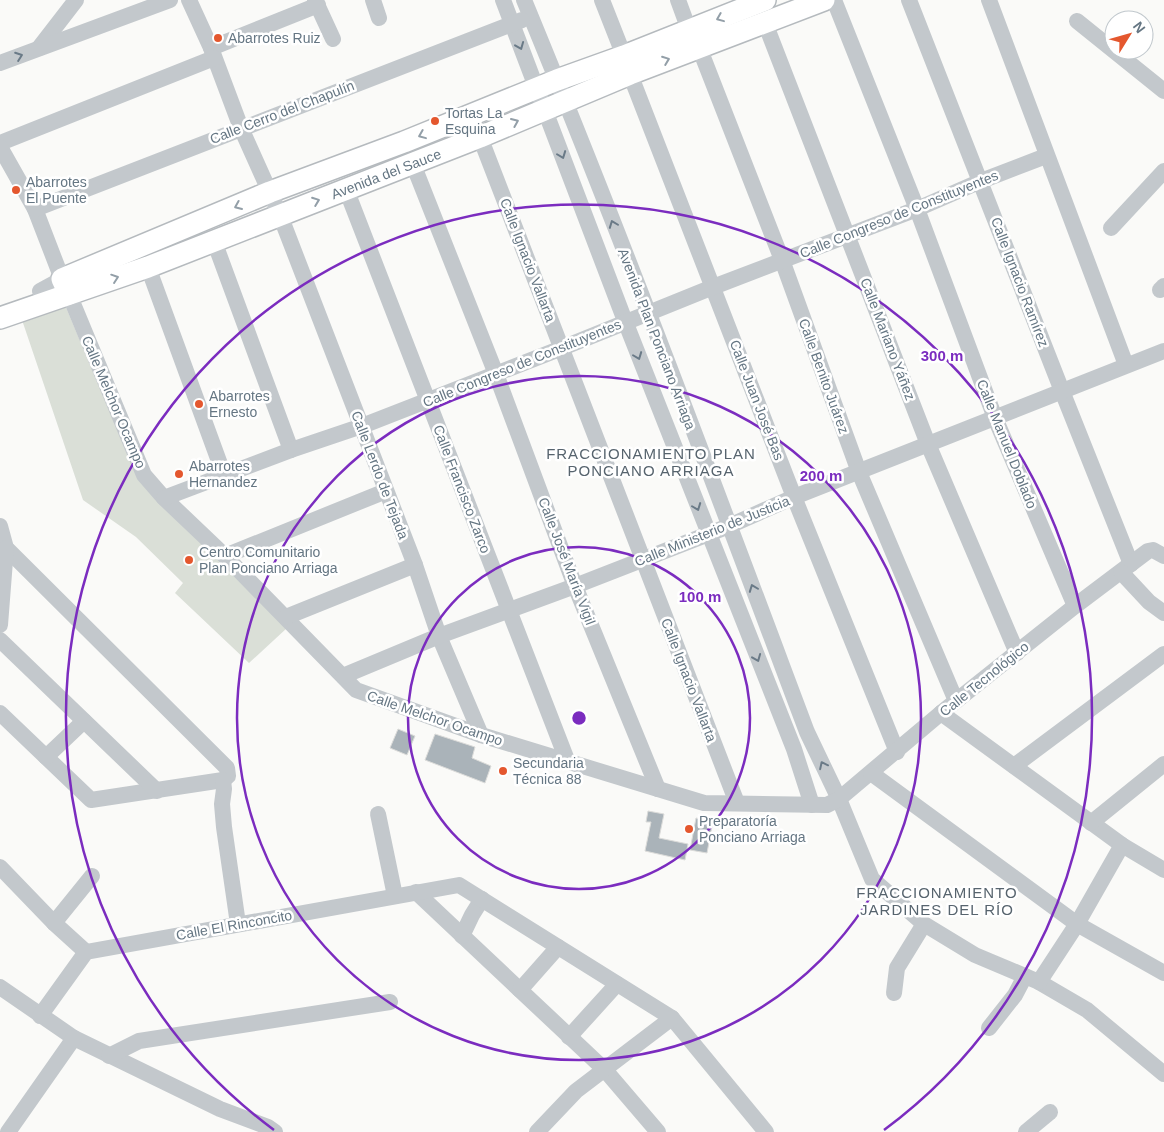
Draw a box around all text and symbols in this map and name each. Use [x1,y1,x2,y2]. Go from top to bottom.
north arrow [1104,10,1154,60]
one-way arrow [716,12,725,22]
text: N [1130,18,1149,36]
place label: Abarrotes Ruiz [228,30,321,46]
marker: Abarrotes Ruiz [212,32,224,44]
one-way arrow [514,41,524,49]
one-way arrow [15,52,23,62]
one-way arrow [661,56,670,66]
street label: Calle Cerro del Chapulín [208,77,356,147]
place label: Tortas La Esquina [445,105,503,137]
marker: Tortas La Esquina [429,115,441,127]
one-way arrow [510,117,519,128]
one-way arrow [418,129,427,139]
street label: Avenida del Sauce [329,146,443,202]
one-way arrow [556,150,566,159]
street label: Calle Congreso de Constituyentes [798,167,1000,261]
place label: Abarrotes El Puente [26,174,87,206]
marker: Abarrotes El Puente [10,184,22,196]
street label: Calle Ignacio Vallarta [497,196,559,324]
one-way arrow [311,197,319,207]
one-way arrow [234,200,243,210]
street label: Calle Ignacio Ramírez [988,215,1052,349]
one-way arrow [609,220,619,229]
street label: Avenida Plan Ponciano Arriaga [615,246,699,432]
one-way arrow [110,274,119,284]
street label: Calle Mariano Yáñez [857,276,919,402]
street label: Calle Congreso de Constituyentes [421,316,623,410]
street label: Calle Benito Juárez [796,316,852,436]
street label: Calle Melchor Ocampo [79,333,149,471]
street label: Calle Juan José Bas [727,338,787,462]
text: 300 m [921,347,963,364]
one-way arrow [632,351,642,360]
street label: Calle Manuel Doblado [974,377,1040,511]
place label: Abarrotes Ernesto [209,388,270,420]
marker: Abarrotes Ernesto [193,398,205,410]
street label: Calle Lerdo de Tejada [348,409,412,542]
street label: Calle Francisco Zarco [430,423,494,556]
district label: FRACCIONAMIENTO PLAN PONCIANO ARRIAGA [546,445,756,479]
place label: Abarrotes Hernandez [189,458,258,490]
text: 200 m [800,467,842,484]
marker: Abarrotes Hernandez [173,468,185,480]
street label: Calle Ministerio de Justicia [632,492,792,569]
street label: Calle José María Vigil [535,495,599,627]
one-way arrow [691,502,701,511]
place label: Centro Comunitario Plan Ponciano Arriaga [199,544,338,576]
marker: Centro Comunitario Plan Ponciano Arriaga [183,554,195,566]
one-way arrow [749,584,759,593]
text: 100 m [679,588,721,605]
street label: Calle Ignacio Vallarta [658,616,720,744]
street label: Calle Tecnológico [936,638,1032,720]
one-way arrow [751,653,762,662]
street label: Calle Melchor Ocampo [365,687,505,749]
centre of rings [570,709,588,727]
place label: Secundaria Técnica 88 [513,755,584,787]
one-way arrow [819,761,829,770]
marker: Secundaria Técnica 88 [497,765,509,777]
place label: Preparatoría Ponciano Arriaga [699,813,806,845]
marker: Preparatoría Ponciano Arriaga [683,823,695,835]
district label: FRACCIONAMIENTO JARDINES DEL RÍO [856,884,1018,918]
street label: Calle El Rinconcito [175,907,293,943]

